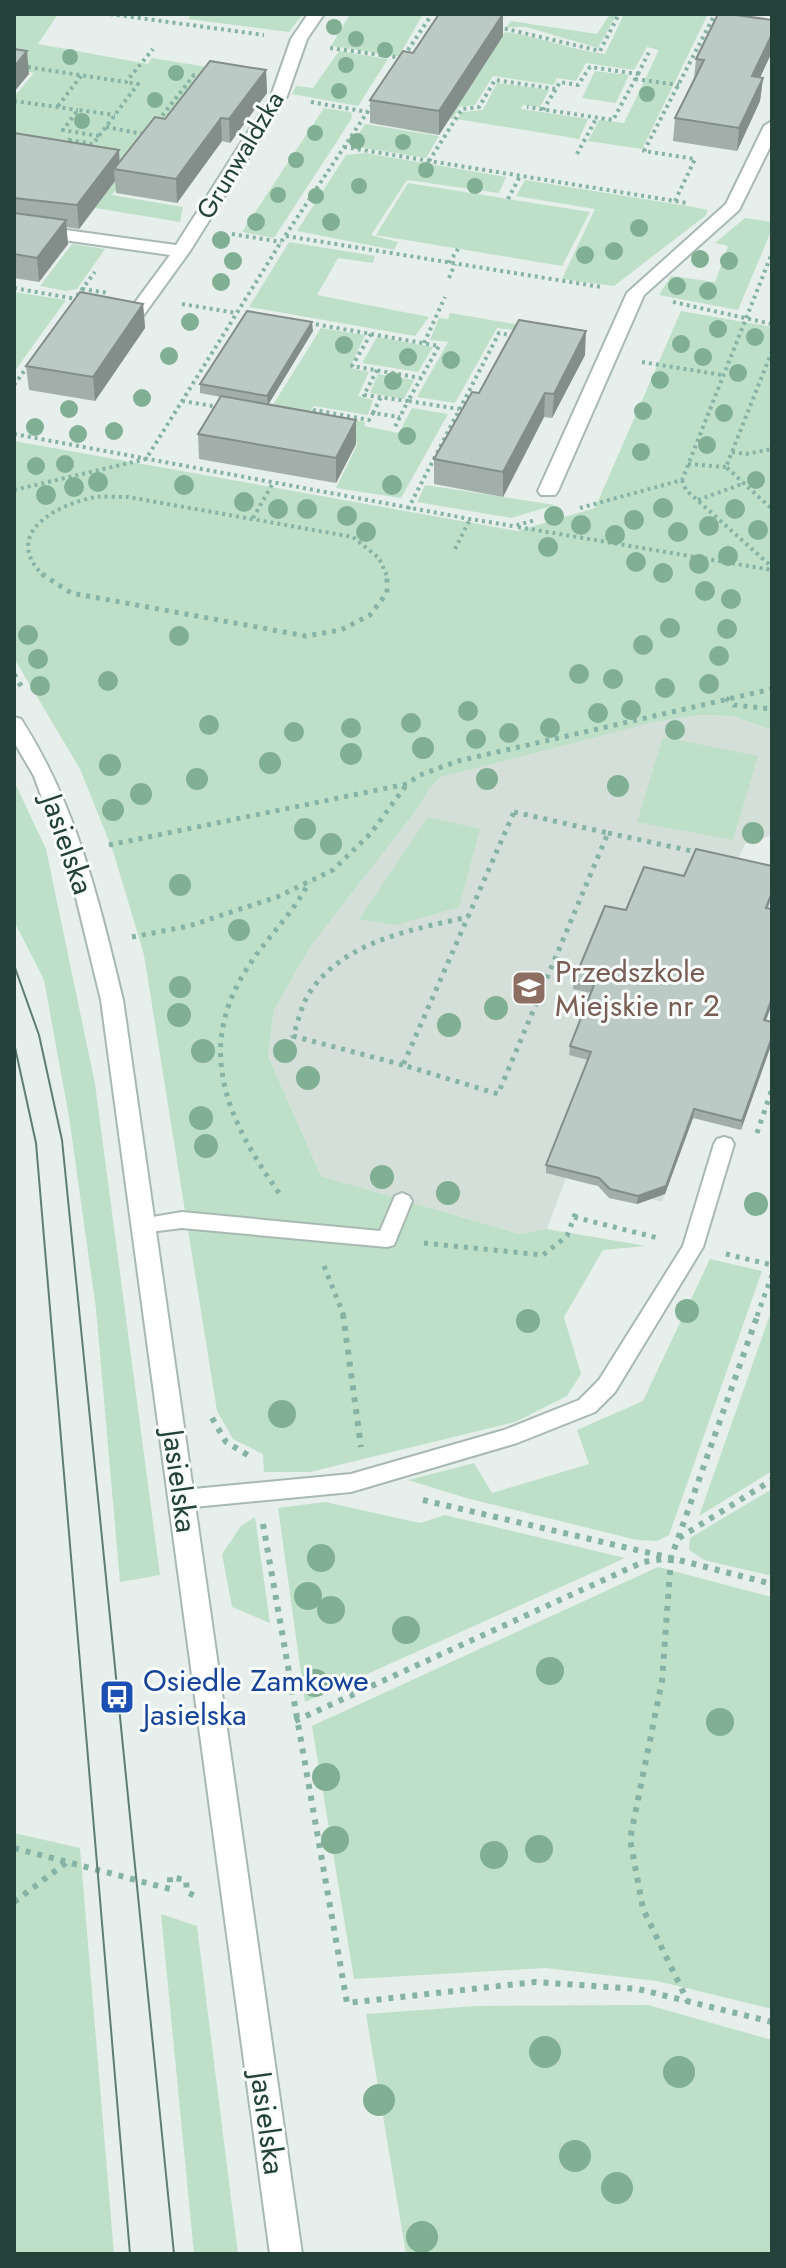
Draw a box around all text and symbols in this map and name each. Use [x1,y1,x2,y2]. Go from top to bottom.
street label: Grunwaldzka [187,84,293,226]
street label: Jasielska [30,784,105,900]
place label: Przedszkole Miejskie nr 2 [555,950,720,1027]
school or university icon: Przedszkole Miejskie nr 2 [510,969,548,1007]
street label: Jasielska [151,1423,208,1535]
place label: Osiedle Zamkowe Jasielska [139,1659,369,1736]
bus stop icon: Osiedle Zamkowe Jasielska [98,1678,136,1716]
street label: Jasielska [239,2065,296,2177]

